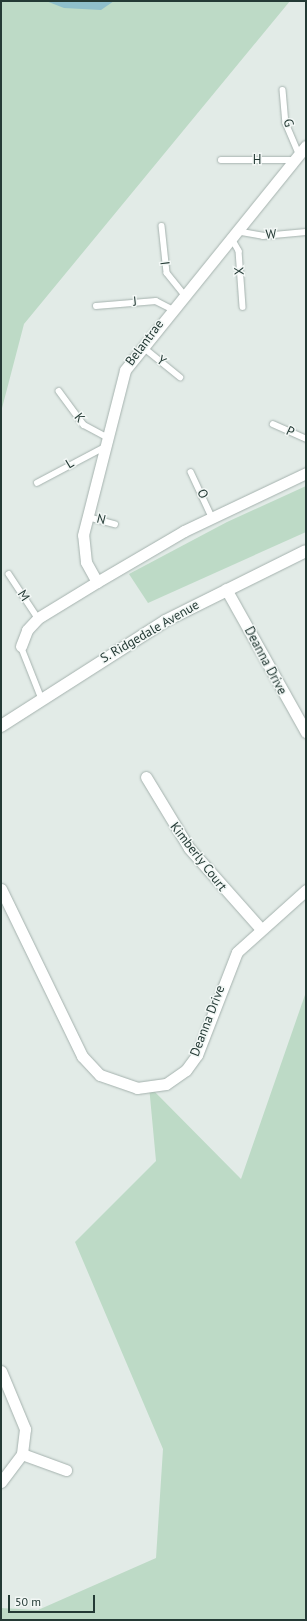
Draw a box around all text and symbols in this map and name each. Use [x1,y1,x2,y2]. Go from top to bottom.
street label: G [279,117,297,129]
street label: H [253,152,261,168]
street label: W [265,227,277,243]
street label: I [158,260,174,266]
street label: X [232,266,248,276]
street label: J [132,294,138,310]
street label: Belantrae [123,317,167,369]
street label: Y [153,353,169,369]
street label: K [70,410,88,426]
street label: P [283,423,297,441]
street label: L [63,456,77,472]
street label: O [193,487,211,501]
street label: N [95,511,107,529]
street label: M [14,587,32,605]
street label: S. Ridgedale Avenue [97,597,203,667]
street label: Deanna Drive [241,624,289,698]
street label: Kimberly Court [166,819,230,895]
street label: Deanna Drive [187,983,229,1059]
scale bar [10,1587,97,1613]
text: 50 m [15,1594,41,1609]

